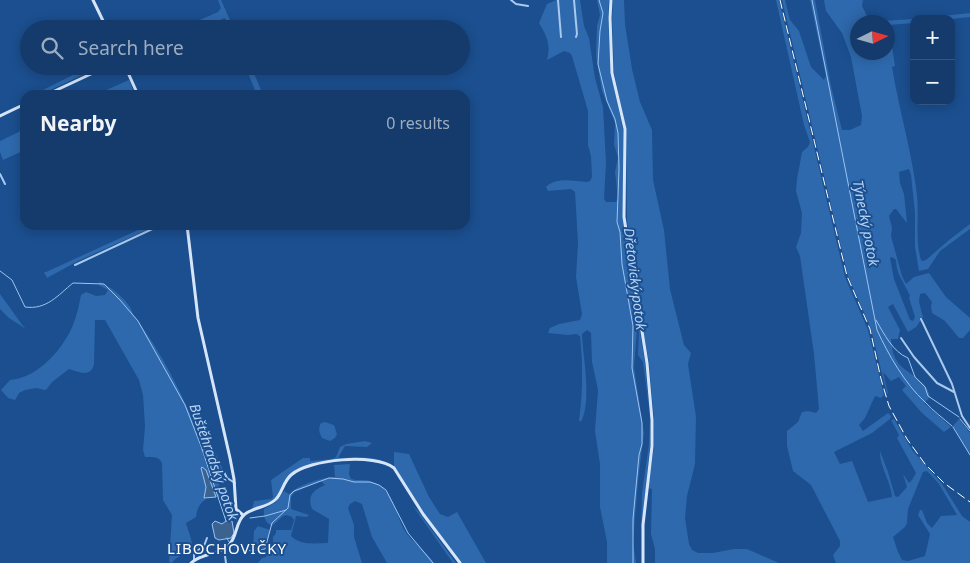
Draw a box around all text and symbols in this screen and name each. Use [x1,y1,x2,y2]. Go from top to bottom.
north arrow [850,15,895,60]
map controls [910,15,955,105]
button: + [910,15,955,60]
search box [20,20,470,75]
icon: search [38,34,66,62]
text: Search here [78,35,184,61]
button: − [910,60,955,105]
text: Nearby [40,109,116,137]
text: 0 results [386,112,450,134]
water label: Týnecký potok [849,178,884,269]
water label: Dřetovický potok [620,227,651,332]
water label: Buštěhradský potok [186,401,244,524]
district label: LIBOCHOVIČKY [167,538,287,558]

